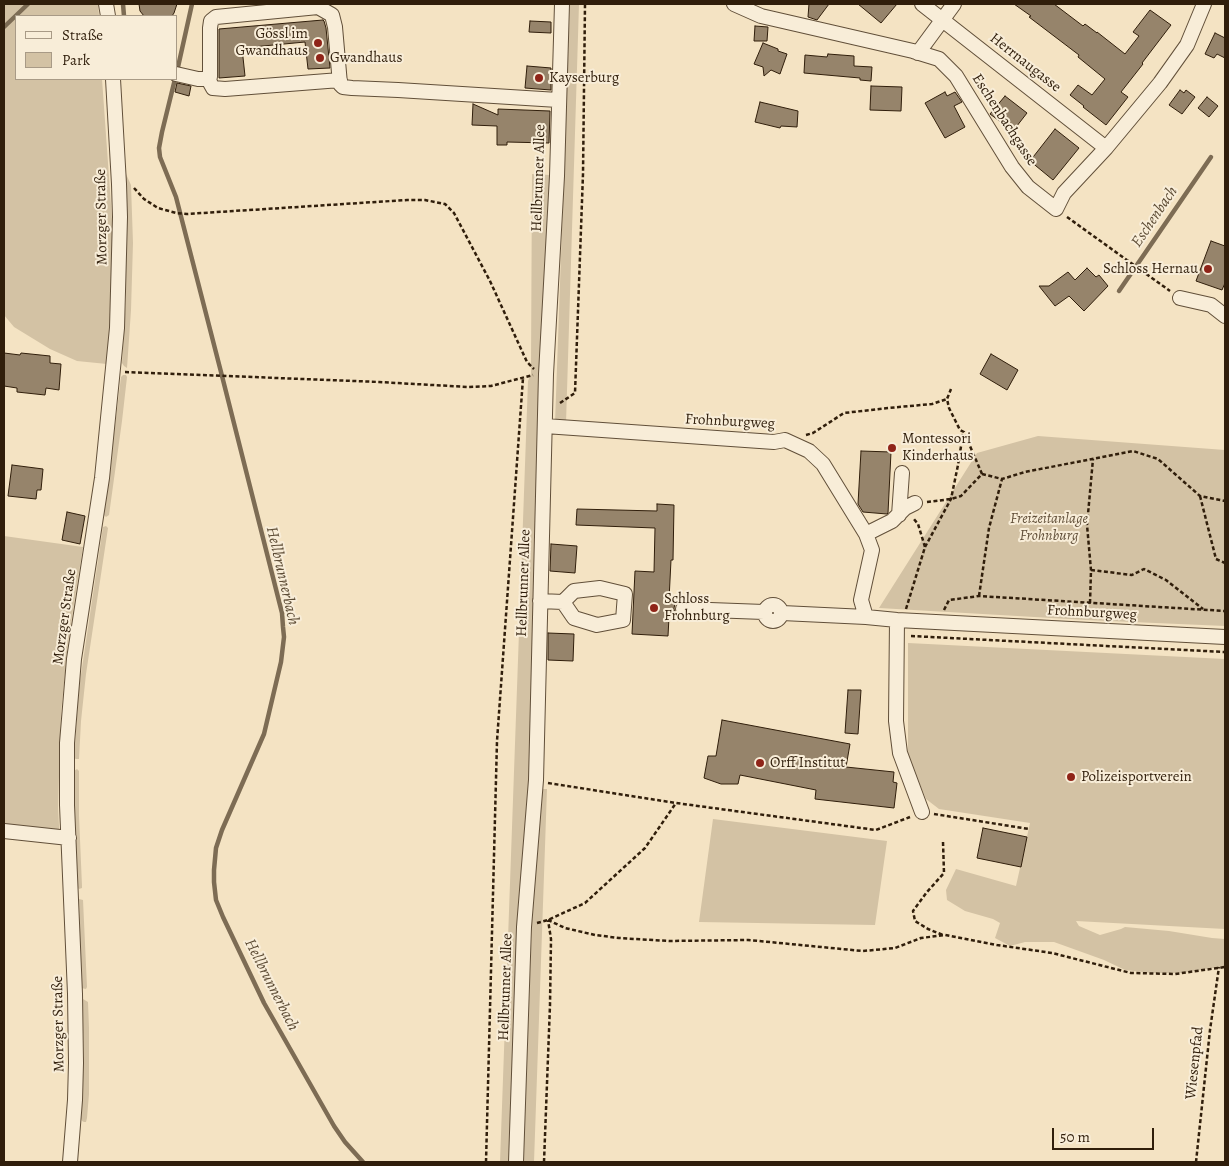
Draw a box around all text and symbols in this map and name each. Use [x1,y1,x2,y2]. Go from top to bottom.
legend [15,15,178,80]
text: Straße [62,25,103,45]
place label: Gössl im Gwandhaus [236,25,308,60]
street label: Herrnaugasse [986,30,1064,96]
marker: Gössl im Gwandhaus [312,37,324,49]
place label: Gwandhaus [330,49,402,67]
text: Park [62,50,90,70]
marker: Gwandhaus [314,52,326,64]
place label: Kayserburg [549,69,619,87]
street label: Eschenbachgasse [968,71,1040,169]
marker: Kayserburg [533,72,545,84]
street label: Hellbrunner Allee [528,124,550,232]
street label: Morzger Straße [92,169,112,265]
water label: Eschenbach [1128,183,1182,251]
place label: Schloss Hernau [1103,260,1198,278]
marker: Schloss Hernau [1202,263,1214,275]
street label: Frohnburgweg [685,411,775,433]
place label: Montessori Kinderhaus [902,430,974,465]
marker: Montessori Kinderhaus [886,442,898,454]
park label: Freizeitanlage Frohnburg [1010,510,1088,545]
water label: Hellbrunnerbach [261,525,303,627]
street label: Hellbrunner Allee [513,529,535,637]
street label: Morzger Straße [49,568,81,666]
place label: Schloss Frohnburg [664,590,730,625]
marker: Schloss Frohnburg [648,602,660,614]
street label: Frohnburgweg [1047,602,1137,624]
place label: Orff Institut [770,754,845,772]
marker: Orff Institut [754,757,766,769]
place label: Polizeisportverein [1081,768,1192,786]
marker: Polizeisportverein [1065,771,1077,783]
street label: Hellbrunner Allee [495,933,517,1041]
water label: Hellbrunnerbach [240,936,302,1034]
street label: Morzger Straße [49,976,69,1072]
street label: Wiesenpfad [1182,1026,1208,1100]
scale bar [1054,1118,1156,1150]
text: 50 m [1060,1127,1090,1147]

